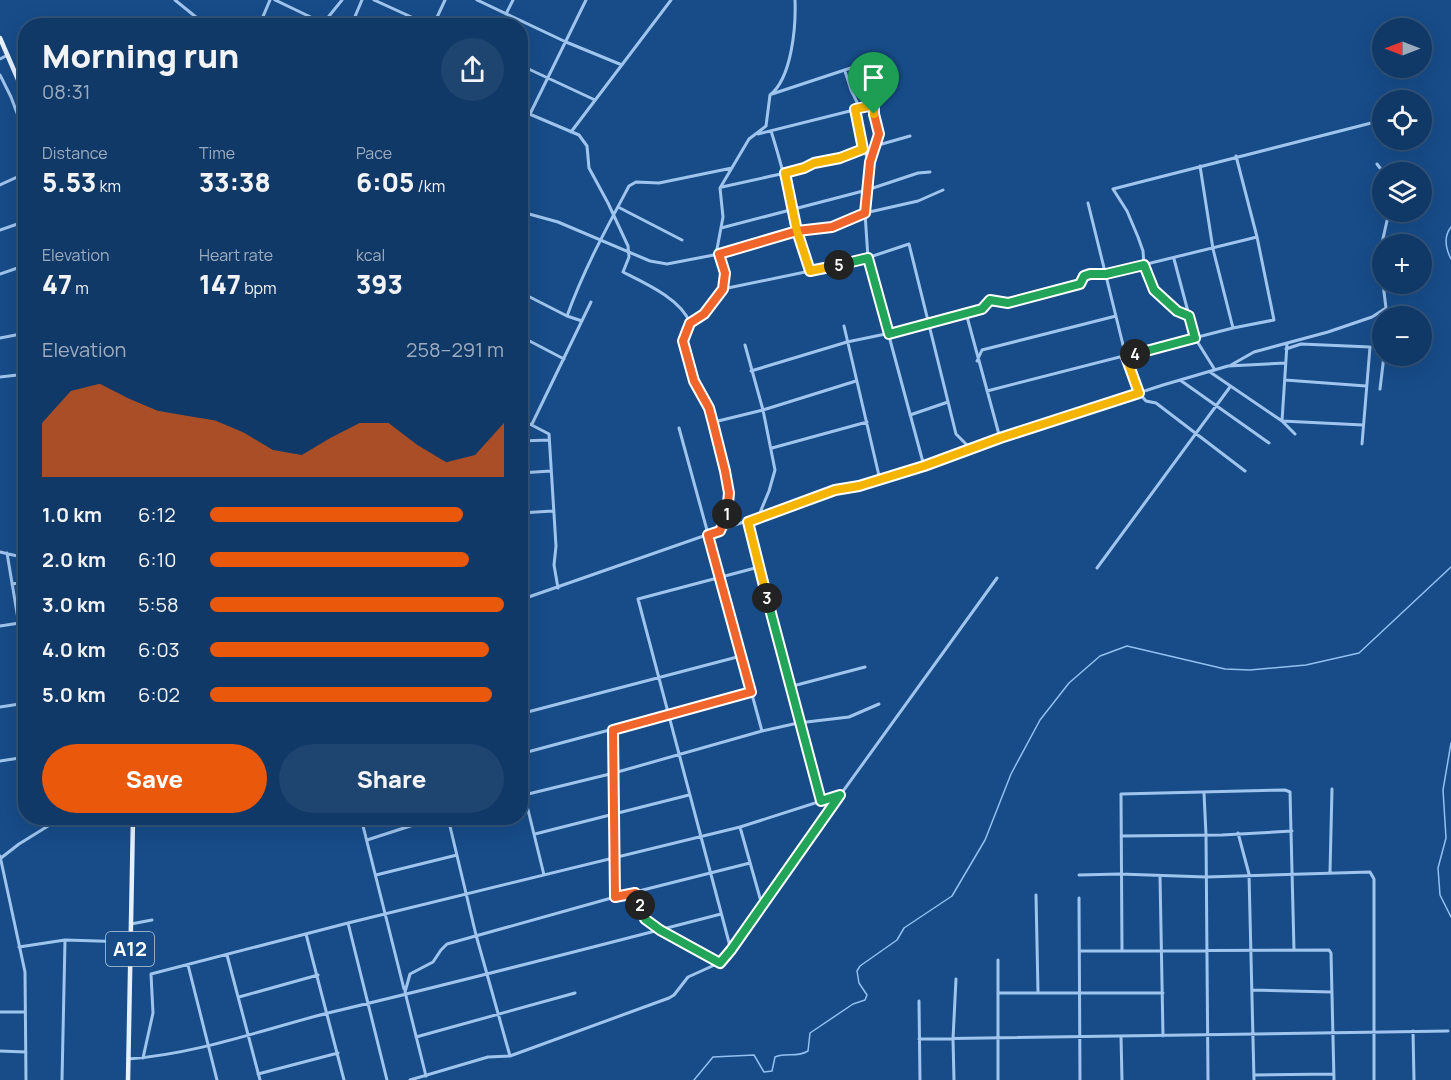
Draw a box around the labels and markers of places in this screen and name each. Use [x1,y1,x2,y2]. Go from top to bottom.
pin [848,52,899,114]
pin: 5 [824,250,854,280]
pin: 4 [1120,339,1150,369]
pin: 1 [712,499,742,529]
pin: 3 [752,583,782,613]
pin: 2 [625,890,655,920]

